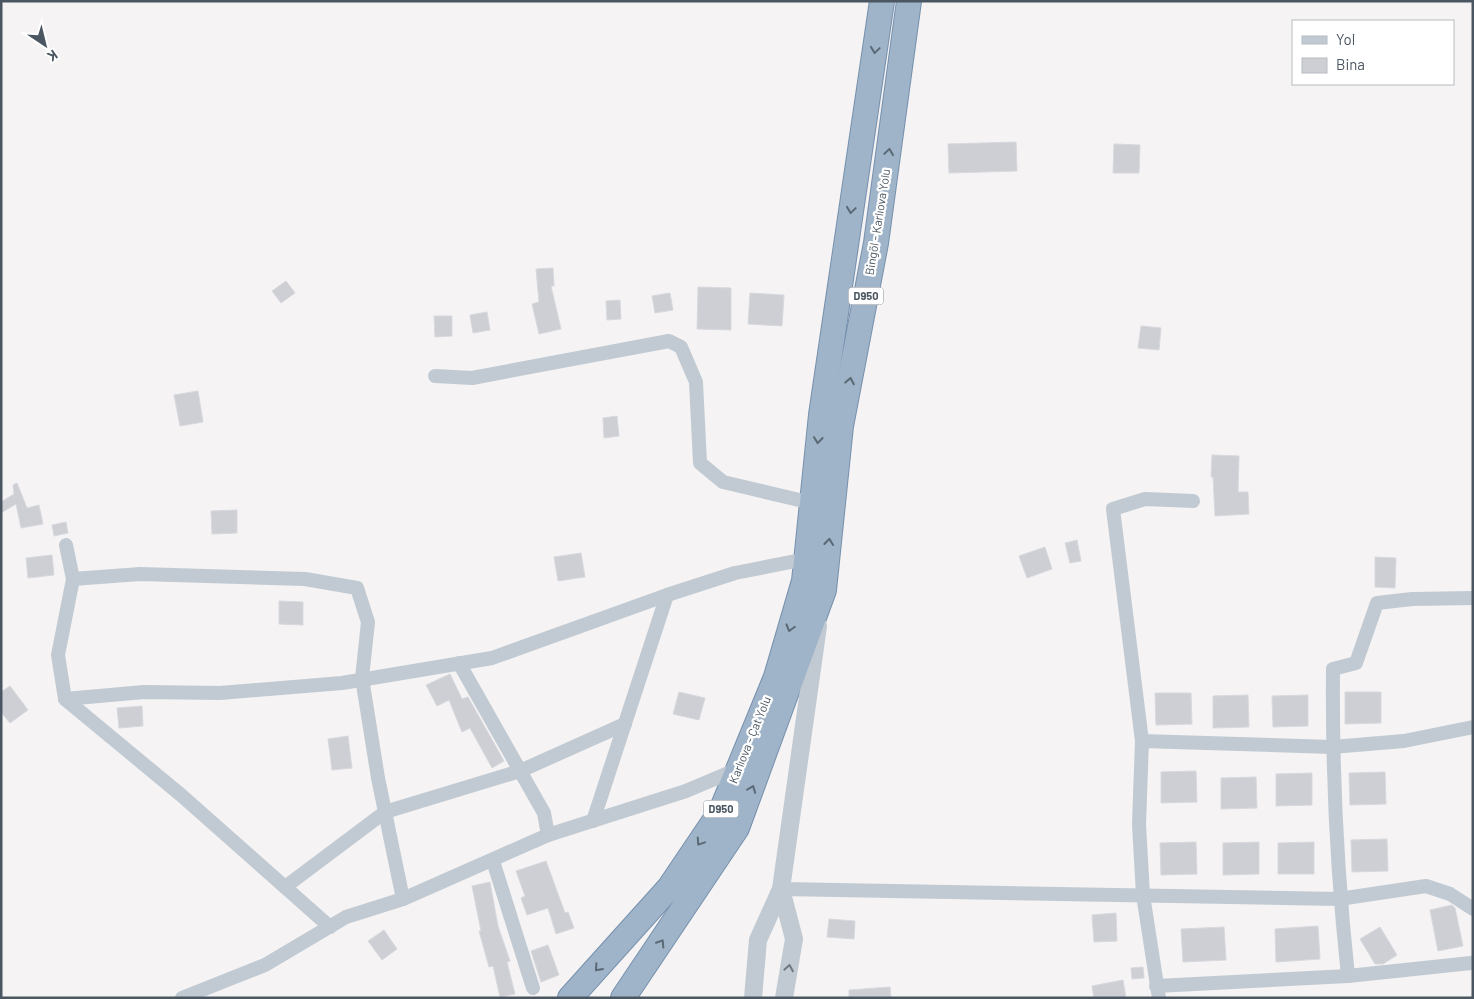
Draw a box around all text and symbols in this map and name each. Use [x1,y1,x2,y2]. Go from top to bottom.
north arrow [20,20,70,70]
legend [1292,20,1454,85]
text: Yol [1336,30,1355,48]
one-way arrow [870,46,881,54]
text: K [44,47,61,66]
text: Bina [1336,55,1365,73]
one-way arrow [883,147,894,155]
street label: Bingöl - Karlıova Yolu [862,168,892,276]
one-way arrow [847,206,857,215]
road number: D950 [848,288,884,304]
one-way arrow [844,376,854,385]
one-way arrow [813,437,824,445]
one-way arrow [823,537,834,545]
one-way arrow [785,624,796,633]
street label: Karlıova - Çat Yolu [725,694,773,785]
one-way arrow [746,785,756,794]
road number: D950 [704,801,738,818]
one-way arrow [697,836,707,845]
one-way arrow [655,940,664,949]
one-way arrow [595,962,604,971]
one-way arrow [784,964,794,973]

